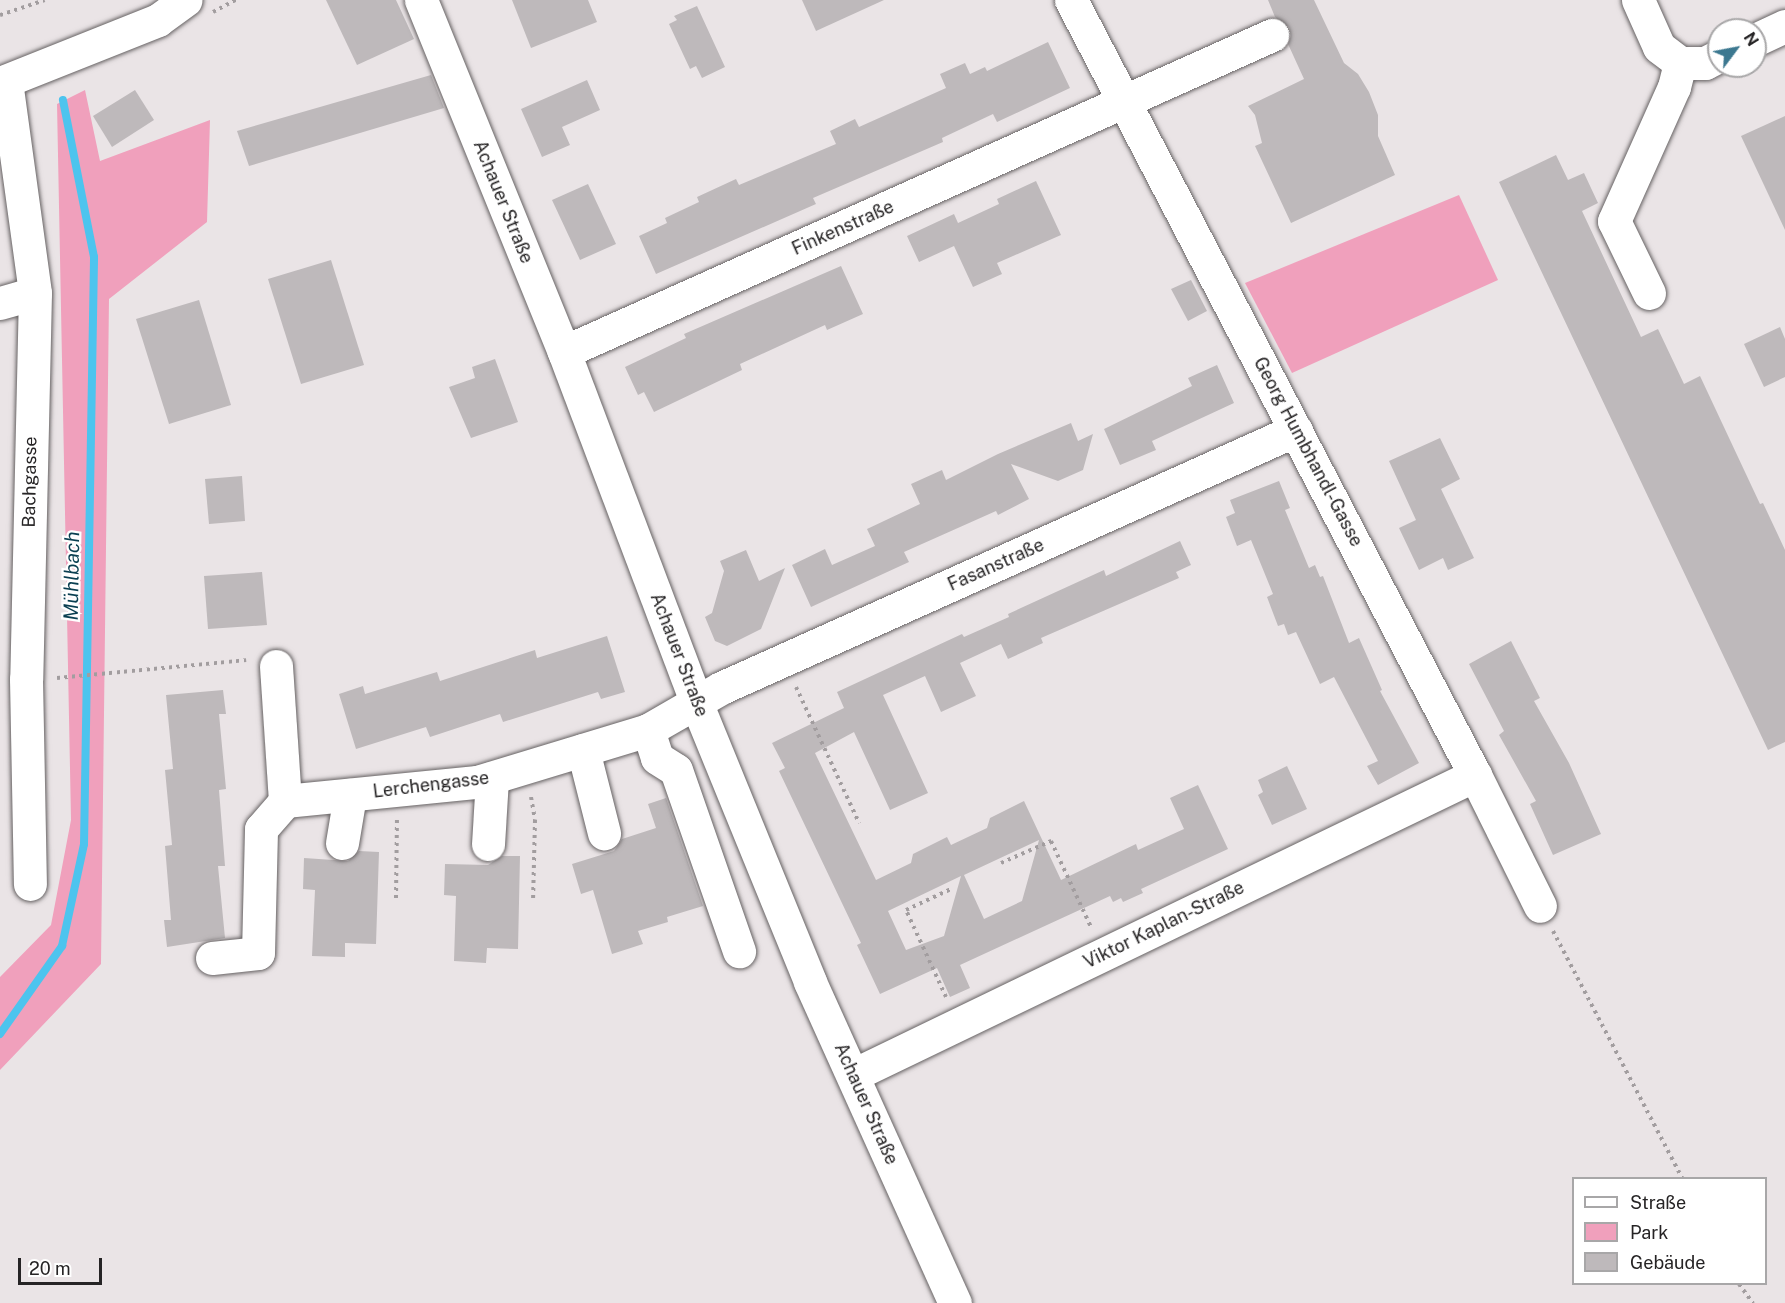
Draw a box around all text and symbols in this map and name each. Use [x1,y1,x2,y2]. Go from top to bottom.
north arrow [1707,18,1767,78]
text: N [1740,29,1762,50]
street label: Achauer Straße [468,137,538,267]
street label: Finkenstraße [789,196,897,260]
street label: Georg Humbhandl-Gasse [1249,354,1367,550]
street label: Bachgasse [18,436,42,528]
water label: Mühlbach [59,531,85,621]
street label: Fasanstraße [944,534,1048,596]
street label: Achauer Straße [645,590,713,720]
street label: Lerchengasse [372,767,490,803]
street label: Viktor Kaplan-Straße [1080,877,1248,973]
street label: Achauer Straße [830,1040,902,1168]
legend [1572,1177,1767,1285]
text: Straße [1630,1192,1686,1213]
text: Park [1630,1222,1668,1243]
scale bar [21,1246,105,1284]
text: Gebäude [1630,1252,1705,1273]
text: 20 m [29,1258,71,1279]

